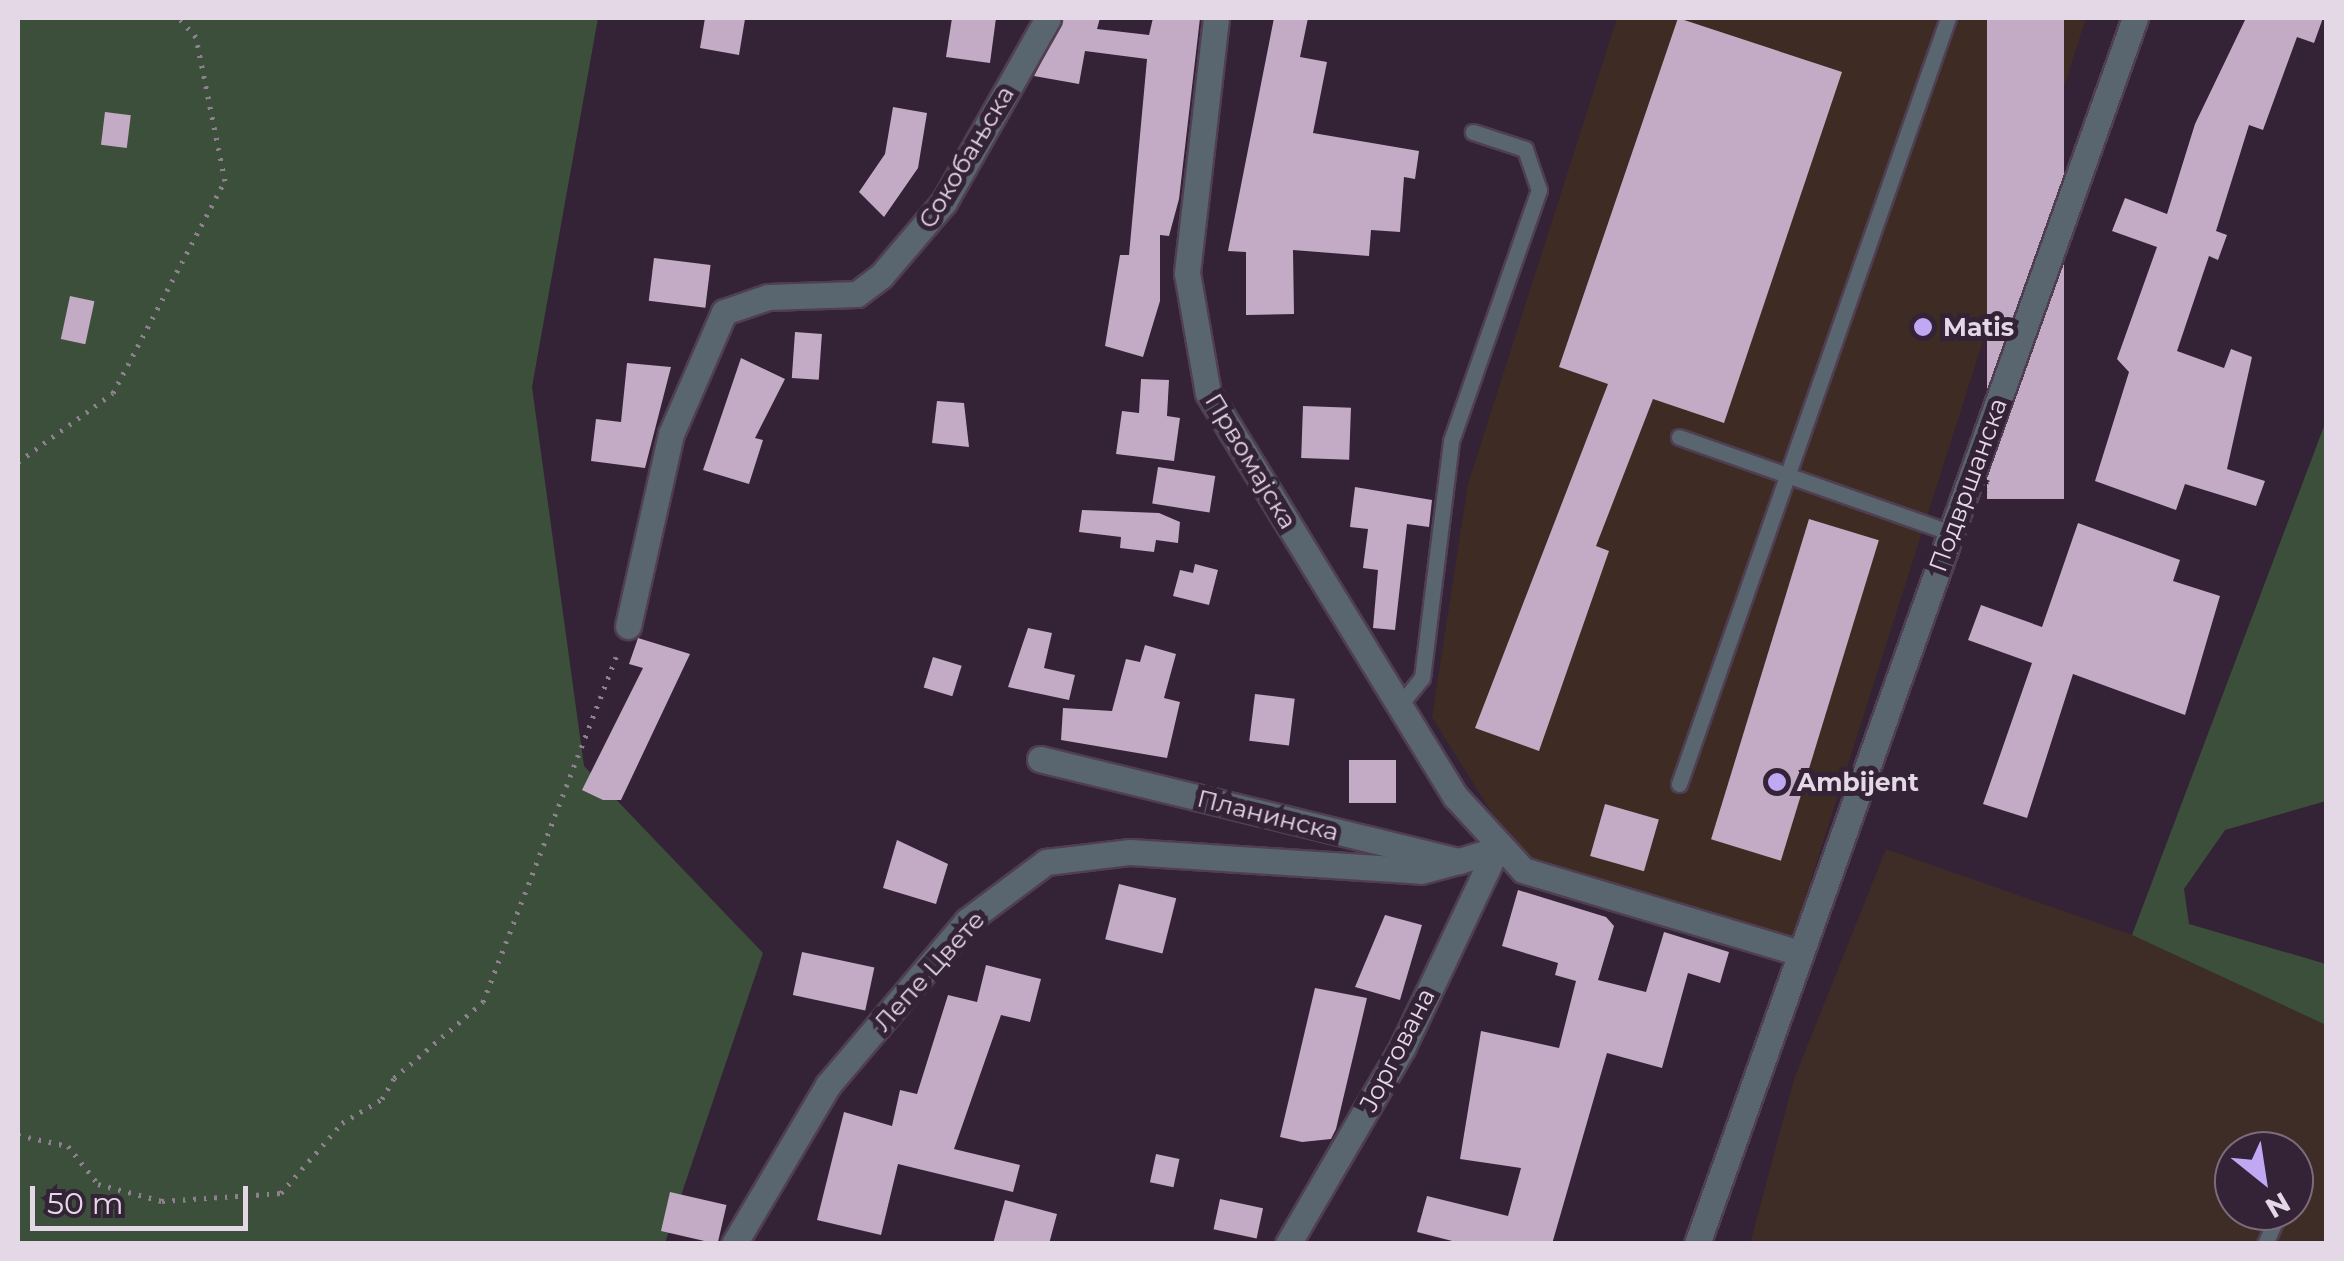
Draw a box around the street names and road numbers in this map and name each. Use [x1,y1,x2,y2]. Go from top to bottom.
street label: Сокобањска [912,80,1020,234]
street label: Првомајска [1199,388,1303,534]
street label: Подвршанска [1923,394,2013,576]
street label: Планинска [1194,783,1342,847]
street label: Лепе Цвете [867,905,991,1037]
street label: Јоргована [1353,983,1441,1117]

